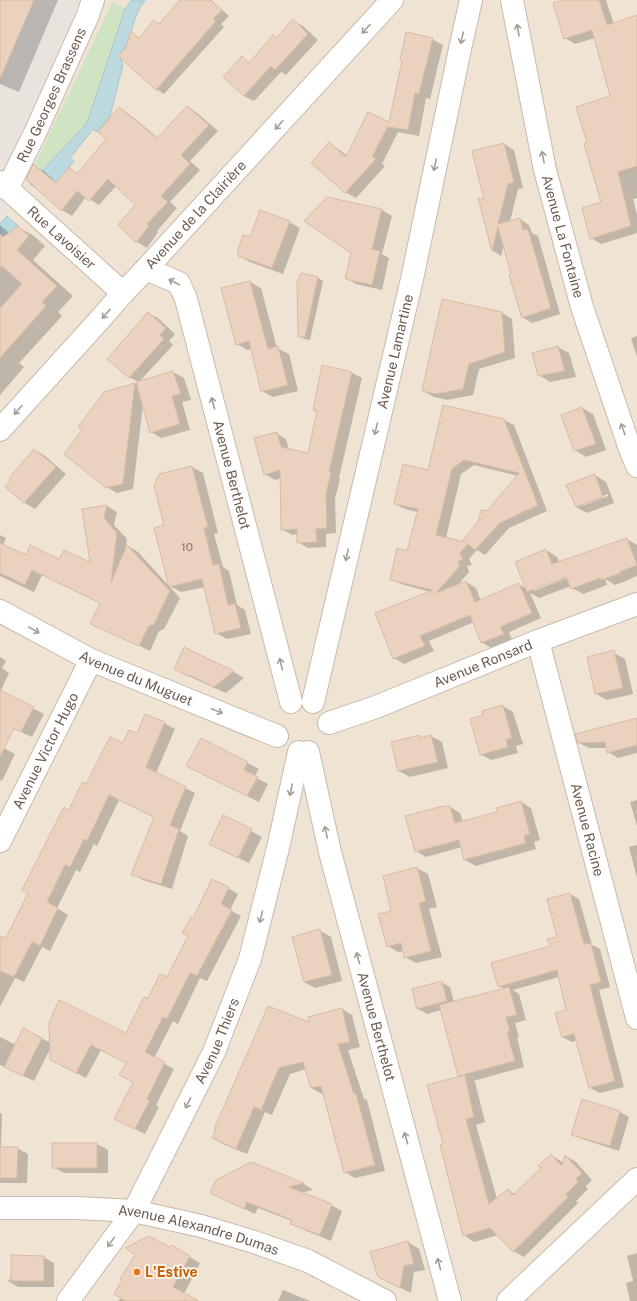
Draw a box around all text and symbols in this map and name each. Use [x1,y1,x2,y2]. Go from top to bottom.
one-way arrow [362,24,371,34]
one-way arrow [514,24,522,37]
street label: Rue Georges Brassens [14,25,89,165]
one-way arrow [458,31,466,44]
one-way arrow [274,120,283,130]
one-way arrow [538,151,546,164]
street label: Avenue de la Clairière [142,157,249,272]
one-way arrow [431,158,439,171]
street label: Avenue La Fontaine [539,173,587,300]
street label: Rue Lavoisier [24,203,99,272]
one-way arrow [168,277,180,285]
street label: Avenue Lamartine [374,293,416,410]
one-way arrow [101,308,110,319]
one-way arrow [209,397,216,410]
one-way arrow [14,405,23,415]
street label: Avenue Berthelot [210,418,254,531]
one-way arrow [372,422,380,435]
one-way arrow [619,423,626,436]
house number: 10 [181,540,193,554]
one-way arrow [342,548,350,561]
one-way arrow [28,626,40,634]
street label: Avenue Ronsard [431,636,535,691]
street label: Avenue du Muguet [77,647,195,709]
one-way arrow [277,658,285,671]
street label: Avenue Victor Hugo [9,690,81,812]
one-way arrow [210,708,222,716]
street label: Avenue Racine [568,781,607,878]
one-way arrow [286,784,294,797]
one-way arrow [321,826,329,839]
one-way arrow [256,910,264,923]
one-way arrow [354,952,361,965]
street label: Avenue Berthelot [354,970,399,1083]
street label: Avenue Thiers [191,996,242,1086]
one-way arrow [184,1096,191,1108]
one-way arrow [401,1132,409,1145]
street label: Avenue Alexandre Dumas [117,1202,281,1258]
one-way arrow [106,1237,115,1248]
one-way arrow [435,1257,442,1270]
place label: L'Estive [145,1264,198,1280]
marker: L'Estive [132,1267,142,1277]

